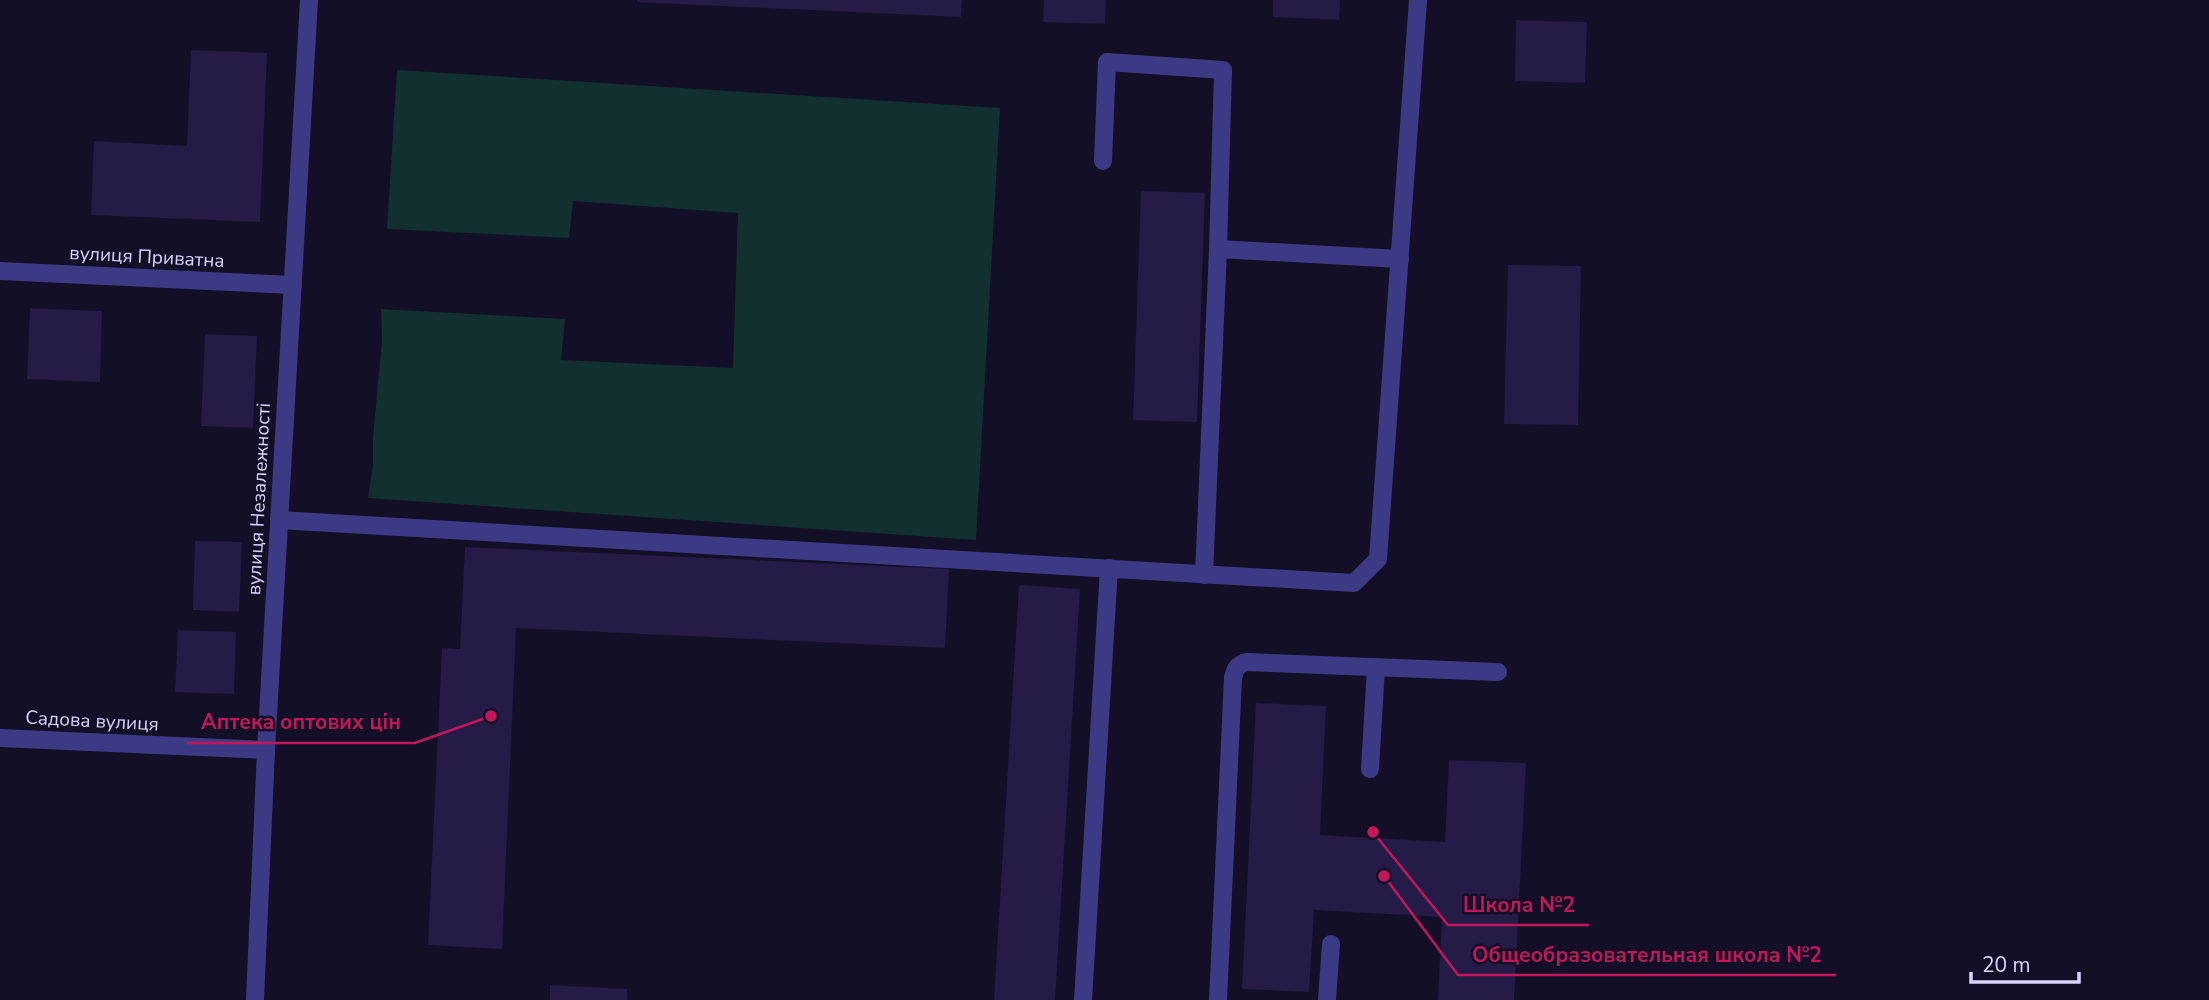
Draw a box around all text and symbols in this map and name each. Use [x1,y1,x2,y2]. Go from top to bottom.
street label: вулиця Приватна [69,240,225,274]
street label: вулиця Незалежності [241,402,277,596]
callout: Аптека оптових цін [187,701,415,743]
street label: Садова вулиця [25,705,159,737]
text: Аптека оптових цін [201,708,401,736]
callout: Школа №2 [1448,883,1589,925]
text: Школа №2 [1463,891,1575,919]
callout: Общеобразовательная школа №2 [1458,933,1836,975]
scale bar [1971,940,2080,984]
text: Общеобразовательная школа №2 [1472,941,1822,969]
text: 20 m [1982,951,2031,979]

